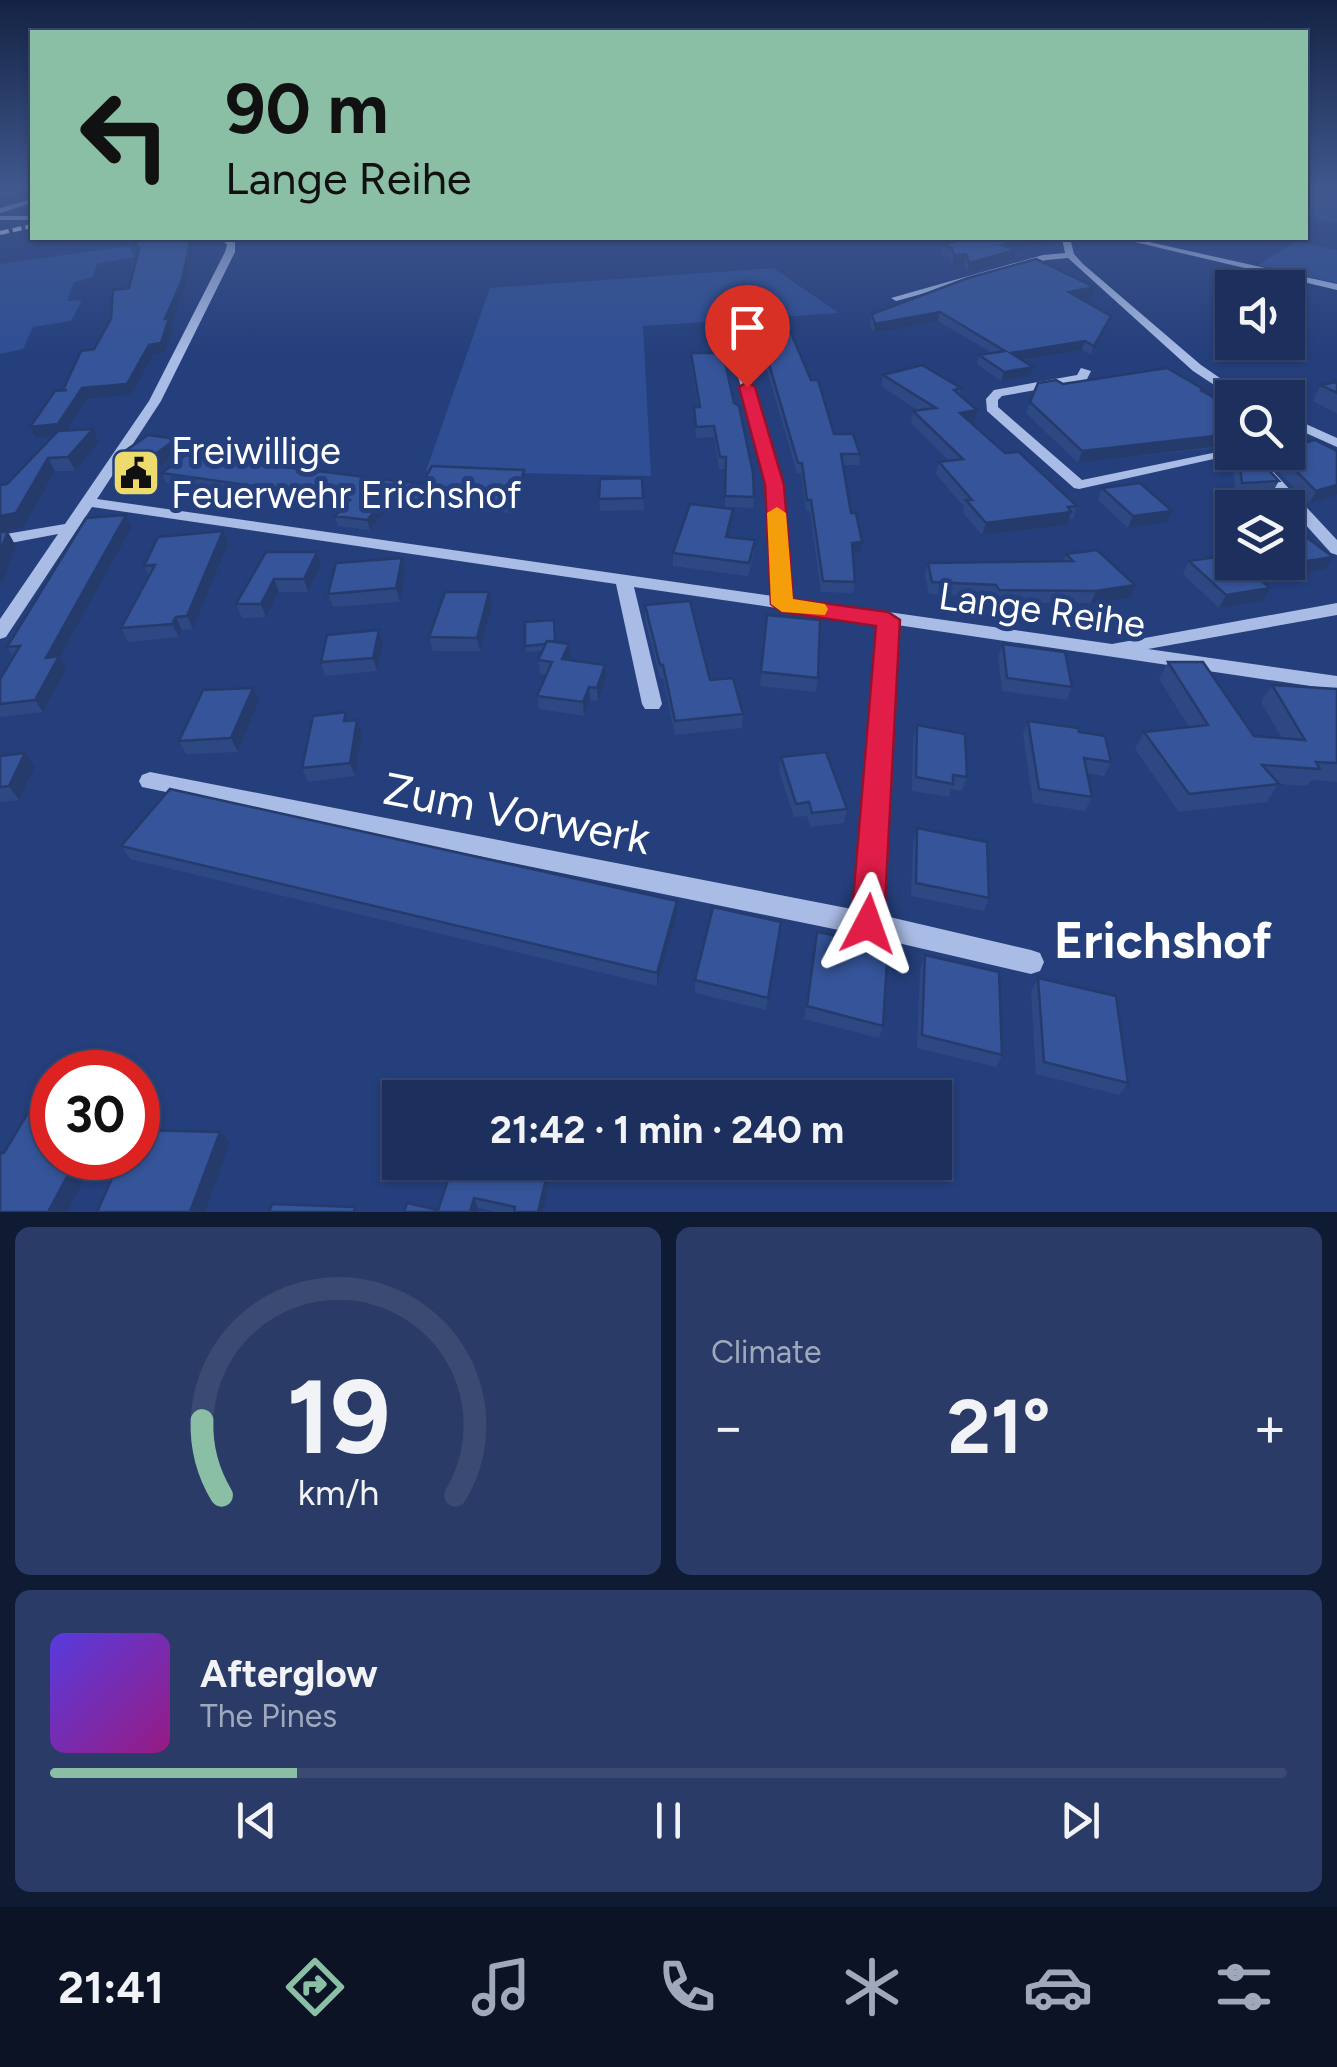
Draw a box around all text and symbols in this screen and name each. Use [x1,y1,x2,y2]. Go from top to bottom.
text: 90 m [225,66,389,151]
icon: left [60,70,190,200]
text: Lange Reihe [225,151,471,205]
map controls [1215,270,1305,580]
button: sound [1215,270,1305,360]
pin [705,285,790,388]
icon: arrive [720,300,775,355]
button: search [1215,380,1305,470]
place label: Freiwillige Feuerwehr Erichshof [171,428,521,518]
public building icon: Freiwillige Feuerwehr Erichshof [110,447,162,499]
button: layers [1215,490,1305,580]
street label: Lange Reihe [936,573,1148,647]
street label: Zum Vorwerk [379,761,655,865]
position arrow [816,872,920,976]
district label: Erichshof [1054,910,1272,971]
speed limit sign: 30 [30,1050,160,1180]
text: 21:42 · 1 min · 240 m [490,1107,844,1153]
text: Climate [711,1333,822,1371]
text: 19 [286,1354,390,1479]
text: 21° [947,1382,1051,1472]
text: − [711,1394,745,1460]
text: + [1253,1394,1287,1460]
text: km/h [297,1471,379,1514]
text: Afterglow [200,1651,378,1697]
text: The Pines [200,1697,337,1735]
icon: previous [229,1793,284,1848]
icon: pause [641,1793,696,1848]
icon: next [1053,1793,1108,1848]
icon: directions [280,1952,350,2022]
icon: music [466,1952,536,2022]
icon: phone [652,1952,722,2022]
icon: climate [837,1952,907,2022]
icon: car [1023,1952,1093,2022]
icon: filters [1209,1952,1279,2022]
text: 21:41 [58,1960,164,2014]

